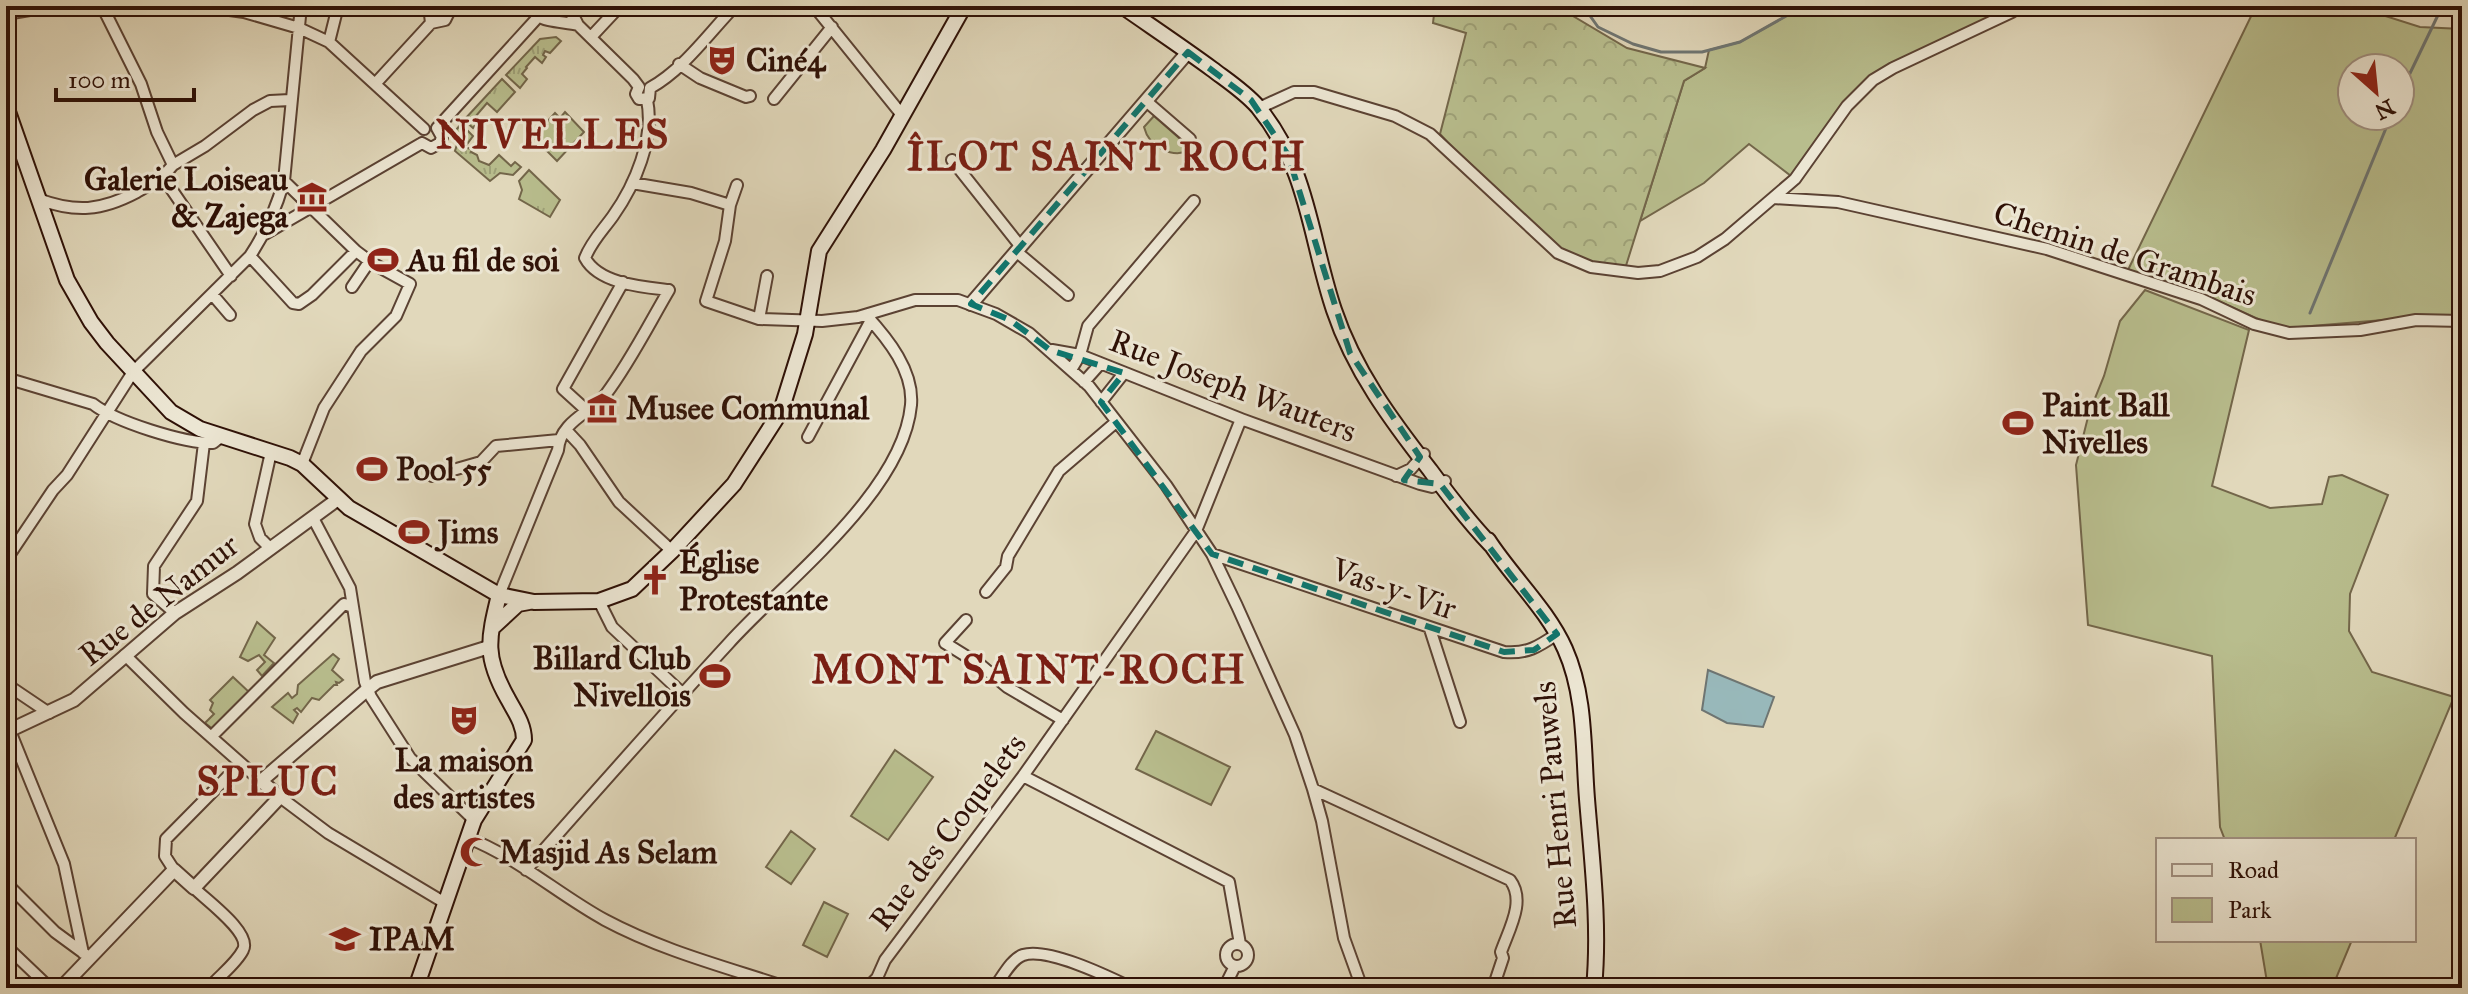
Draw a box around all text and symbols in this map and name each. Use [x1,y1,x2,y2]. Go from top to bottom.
place label: Ciné4 [746,41,826,80]
theatre icon: Ciné4 [705,43,739,77]
scale bar [56,52,194,102]
north arrow [2336,52,2416,132]
text: 100 m [68,65,131,95]
text: N [2370,93,2399,126]
district label: NIVELLES [436,110,670,159]
district label: ÎLOT SAINT ROCH [907,131,1307,181]
place label: Galerie Loiseau & Zajega [84,160,289,236]
museum icon: Galerie Loiseau & Zajega [295,180,329,214]
street label: Chemin de Grambais [1989,193,2261,315]
place label: Au fil de soi [405,241,560,280]
sports icon: Au fil de soi [366,243,400,277]
street label: Rue Joseph Wauters [1104,321,1362,451]
place label: Paint Ball Nivelles [2042,386,2171,462]
place label: Musee Communal [626,389,870,428]
museum icon: Musee Communal [585,391,619,425]
sports icon: Paint Ball Nivelles [2001,406,2035,440]
place label: Pool 55 [396,450,492,489]
sports icon: Pool 55 [355,452,389,486]
place label: Jims [434,513,499,552]
sports icon: Jims [397,515,431,549]
street label: Rue de Namur [72,526,246,674]
place label: Église Protestante [679,541,828,619]
street label: Vas-y-Vir [1326,549,1461,628]
church icon: Église Protestante [638,563,672,597]
place label: Billard Club Nivellois [533,639,691,715]
district label: MONT SAINT-ROCH [811,645,1247,694]
sports icon: Billard Club Nivellois [698,659,732,693]
street label: Rue Henri Pauwels [1525,680,1585,930]
theatre icon: La maison des artistes [447,703,481,737]
street label: Rue des Coquelets [861,726,1035,938]
place label: La maison des artistes [393,741,535,817]
district label: SPLUC [196,757,340,806]
place label: Masjid As Selam [499,833,718,872]
mosque icon: Masjid As Selam [458,835,492,869]
legend [2156,838,2416,942]
text: Road [2228,855,2279,885]
text: Park [2228,895,2272,925]
place label: IPAM [369,920,455,959]
school or university icon: IPAM [328,922,362,956]

